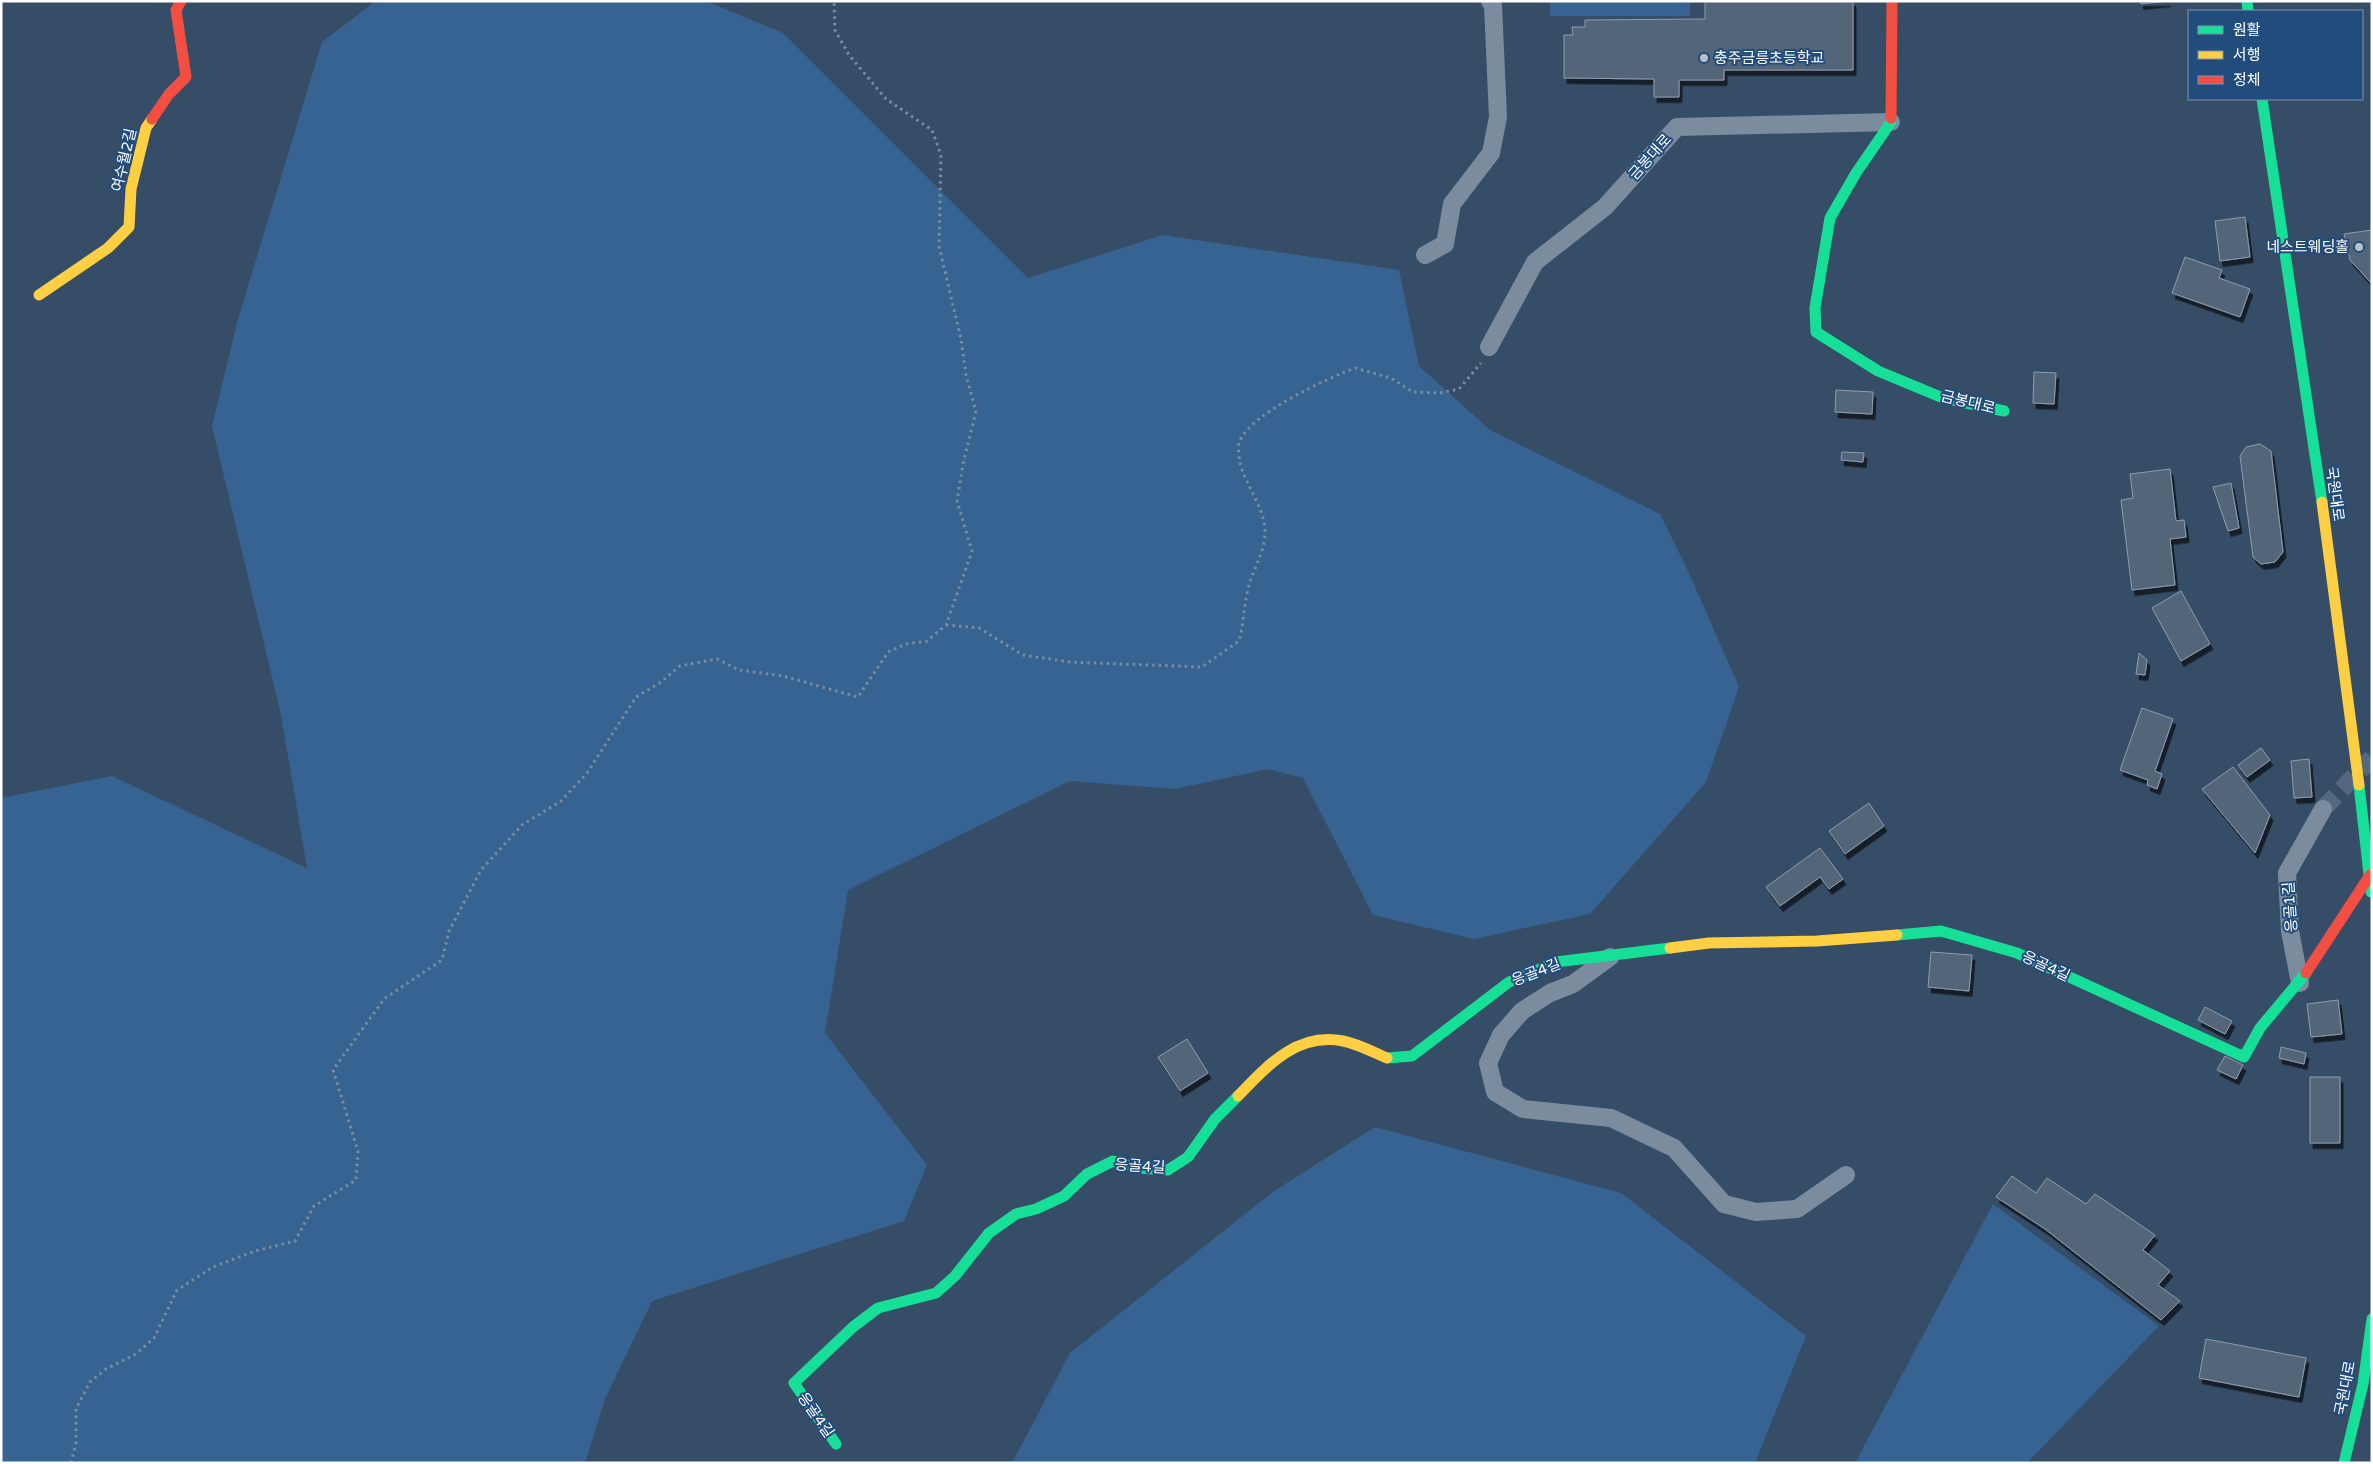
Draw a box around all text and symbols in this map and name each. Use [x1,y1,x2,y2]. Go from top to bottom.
legend [2188,10,2363,100]
text: 원활 [2233,21,2261,39]
text: 서행 [2233,46,2261,64]
place label: 충주금릉초등학교 [1714,49,1824,67]
marker: 충주금릉초등학교 [1698,52,1710,64]
text: 정체 [2233,71,2261,89]
street label: 여수월2길 [108,126,140,194]
street label: 금봉대로 [1625,130,1675,184]
place label: 네스트웨딩홀 [2266,238,2349,256]
marker: 네스트웨딩홀 [2353,241,2365,253]
street label: 금봉대로 [1939,387,1997,417]
street label: 국원대로 [2322,465,2348,523]
street label: 응골1길 [2279,881,2301,933]
street label: 응골4길 [2019,947,2073,985]
street label: 응골4길 [1509,954,1563,990]
street label: 응골4길 [1114,1155,1166,1177]
street label: 국원대로 [2331,1359,2359,1417]
street label: 응골4길 [794,1389,838,1441]

